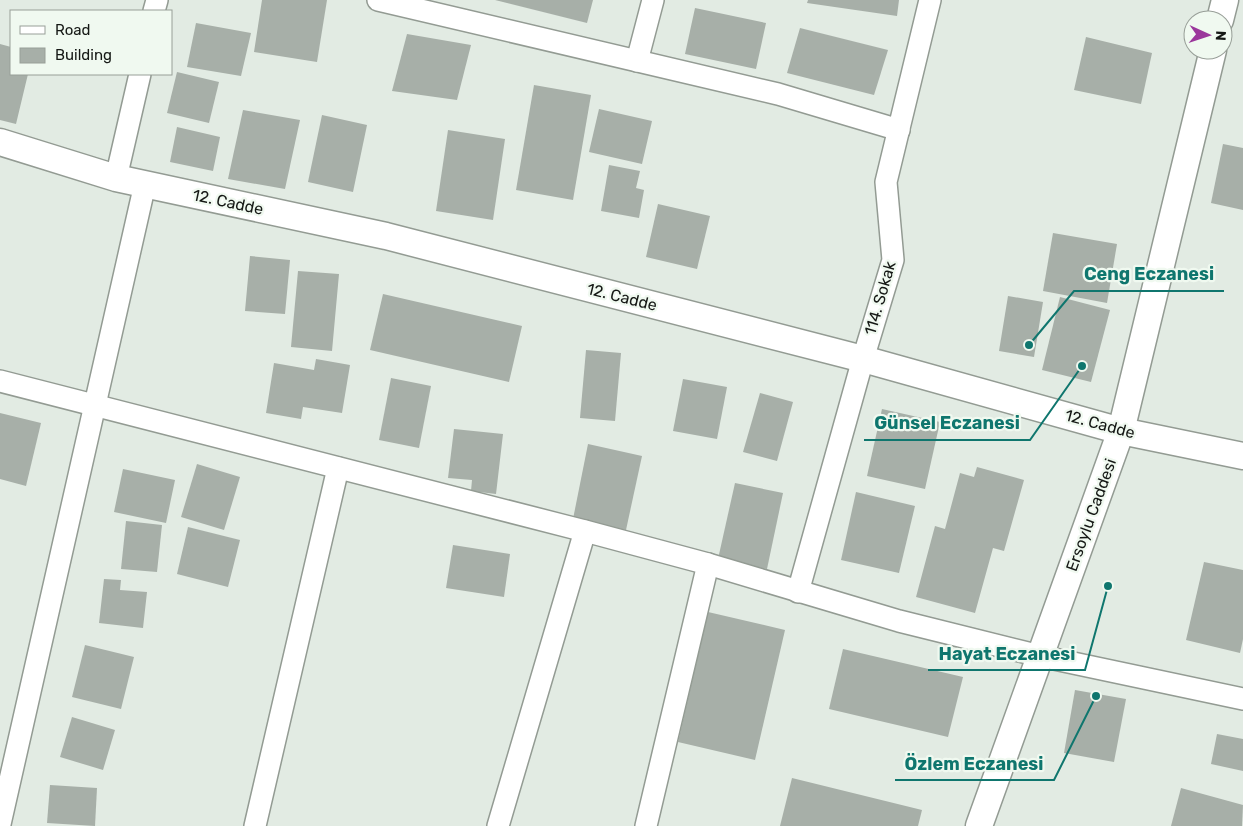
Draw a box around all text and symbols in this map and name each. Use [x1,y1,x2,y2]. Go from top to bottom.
legend [10,10,172,75]
north arrow [1183,10,1233,60]
text: Road [55,21,91,39]
text: N [1212,30,1229,41]
text: Building [55,46,112,64]
street label: 12. Cadde [191,185,265,219]
street label: 114. Sokak [860,258,900,337]
callout: Ceng Eczanesi [1074,258,1224,291]
text: Ceng Eczanesi [1084,263,1214,285]
street label: 12. Cadde [585,279,659,315]
street label: 12. Cadde [1063,406,1137,442]
callout: Günsel Eczanesi [864,407,1030,440]
text: Günsel Eczanesi [874,412,1020,434]
street label: Ersoylu Caddesi [1062,456,1120,574]
callout: Hayat Eczanesi [928,637,1085,670]
text: Hayat Eczanesi [939,643,1075,665]
callout: Özlem Eczanesi [895,747,1054,780]
text: Özlem Eczanesi [905,753,1043,775]

